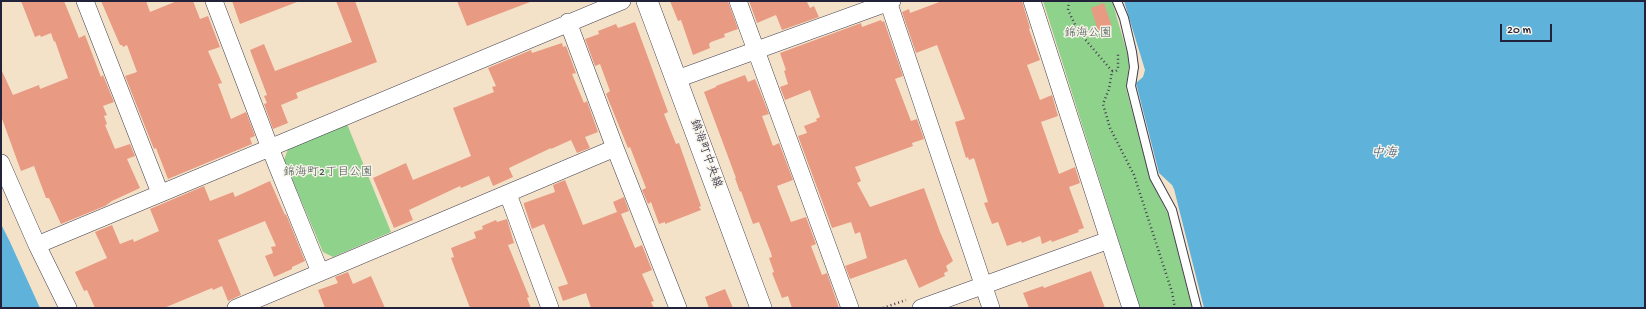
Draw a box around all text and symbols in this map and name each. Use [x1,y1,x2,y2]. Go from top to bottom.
scale bar [1502,16,1554,42]
text: 20 m [1507,24,1531,38]
park label: 錦海公園 [1064,27,1112,41]
street label: 錦海町中央線 [686,118,724,190]
water label: 中海 [1371,146,1397,162]
park label: 錦海町2丁目公園 [283,166,373,180]

